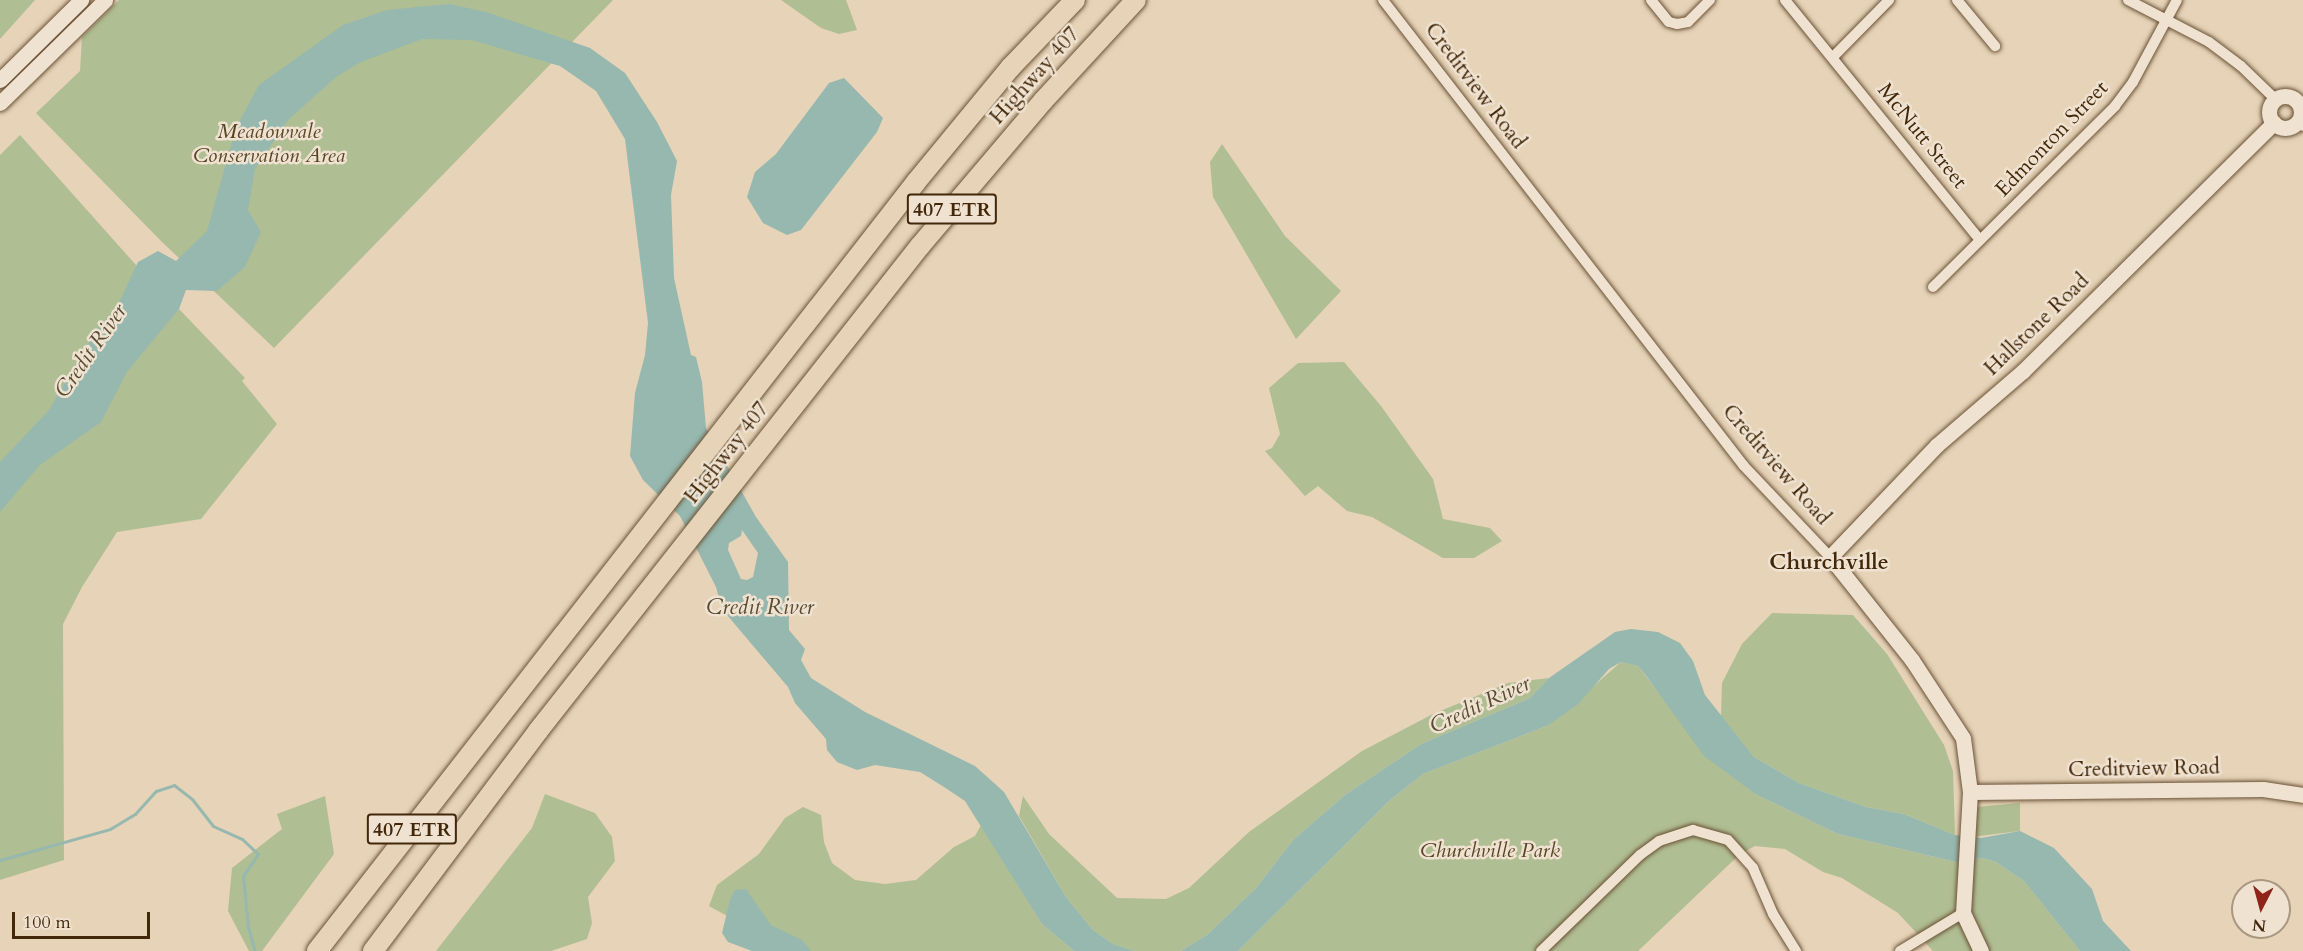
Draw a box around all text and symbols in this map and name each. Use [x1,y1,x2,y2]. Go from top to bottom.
street label: Creditview Road [1419,18,1531,154]
street label: Highway 407 [985,22,1085,130]
street label: Edmonton Street [1990,76,2114,202]
street label: McNutt Street [1872,78,1972,194]
park label: Meadowvale Conservation Area [193,119,345,169]
road number: 407 ETR [906,192,998,226]
street label: Hallstone Road [1979,269,2095,381]
water label: Credit River [49,299,133,403]
street label: Highway 407 [680,397,774,509]
street label: Creditview Road [1717,400,1835,530]
district label: Churchville [1769,550,1889,576]
water label: Credit River [706,595,814,621]
water label: Credit River [1425,670,1535,740]
street label: Creditview Road [2068,755,2220,783]
road number: 407 ETR [366,812,458,846]
park label: Churchville Park [1420,838,1560,864]
north arrow [2231,879,2291,939]
scale bar [15,900,153,938]
text: 100 m [23,910,71,935]
text: N [2251,913,2267,937]

